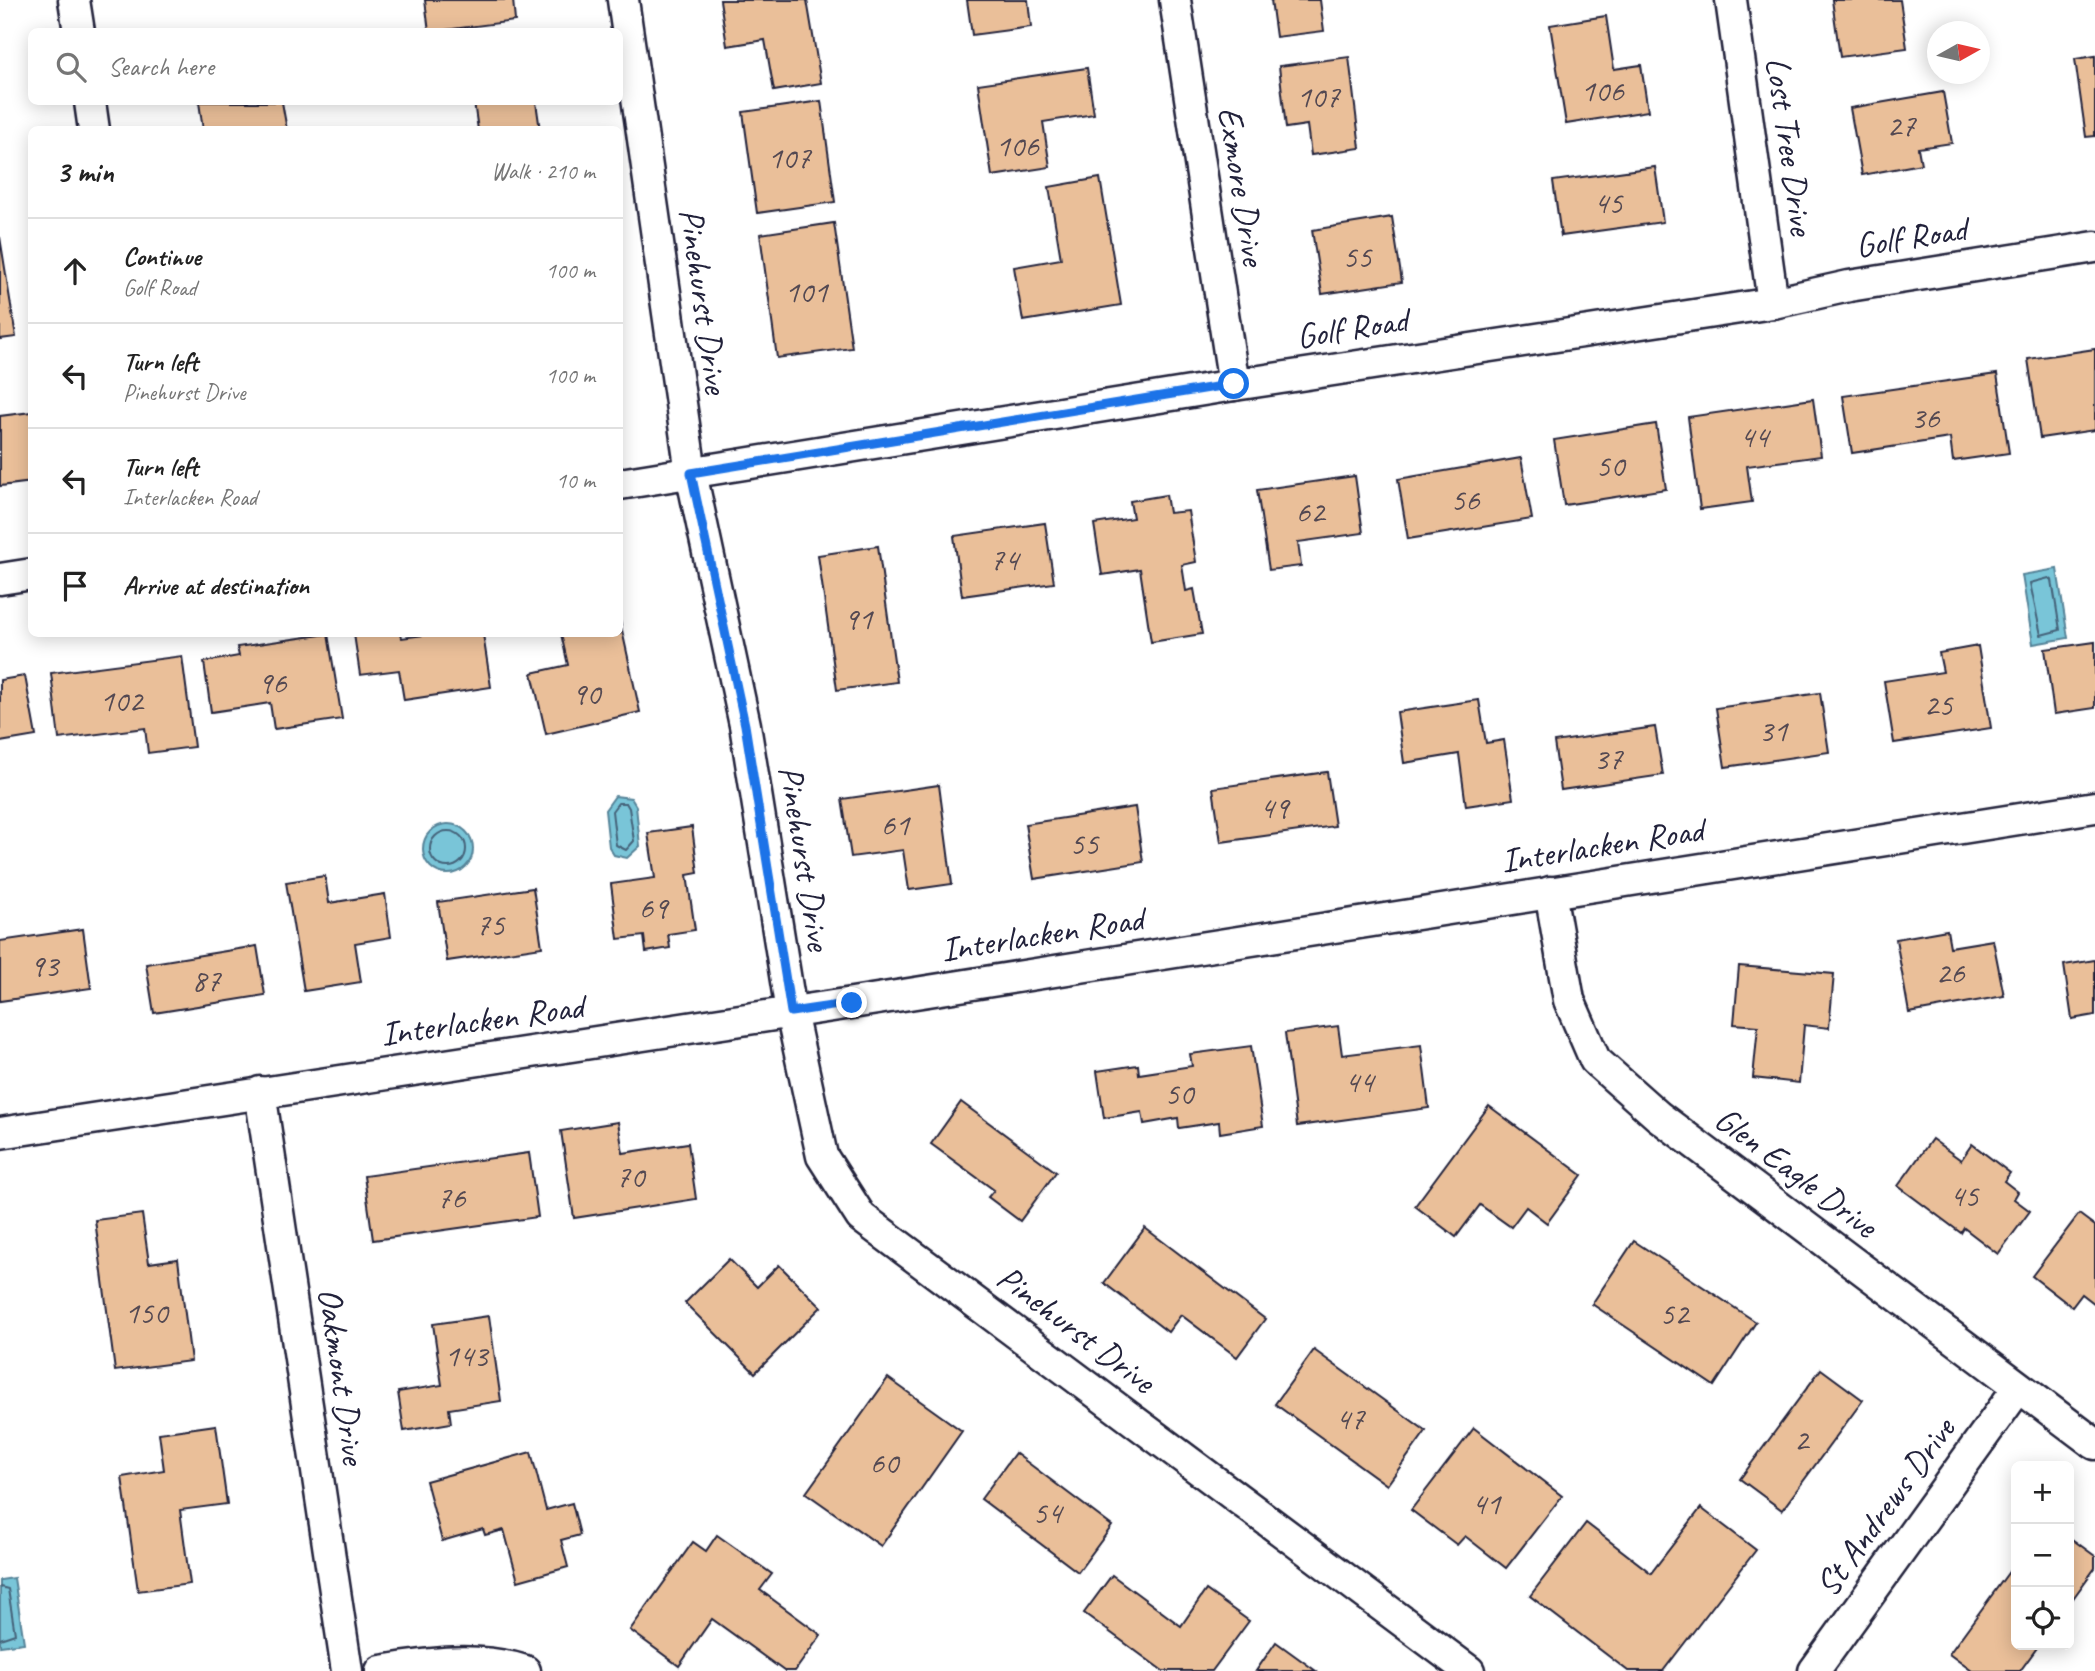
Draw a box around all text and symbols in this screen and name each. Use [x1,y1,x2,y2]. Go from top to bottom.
north arrow [1927,21,1990,84]
search box [28,28,623,105]
icon: search [52,48,90,86]
text: Search here [108,50,214,83]
street label: Lost Tree Drive [1755,54,1825,240]
house number: 106 [1580,70,1625,111]
house number: 107 [1296,76,1341,117]
street label: Exmore Drive [1207,104,1277,271]
house number: 27 [1887,105,1917,146]
house number: 106 [995,125,1040,166]
house number: 107 [767,137,812,178]
text: 3 min [56,153,113,191]
text: Walk · 210 m [491,157,595,186]
house number: 45 [1594,182,1624,223]
street label: Golf Road [1852,205,1975,268]
street label: Pinehurst Drive [669,206,740,399]
house number: 55 [1343,236,1373,277]
text: Continue [123,240,201,273]
icon: ahead [56,252,94,290]
text: 100 m [546,256,595,285]
house number: 101 [784,271,829,312]
text: Golf Road [123,273,197,302]
street label: Golf Road [1293,296,1416,359]
text: Turn left [123,345,198,378]
icon: left [56,357,94,395]
text: 100 m [546,361,595,390]
route start [1218,368,1249,399]
text: Pinehurst Drive [123,378,245,407]
house number: 36 [1911,397,1941,438]
house number: 44 [1740,416,1772,457]
house number: 50 [1596,445,1627,486]
text: Turn left [123,450,198,483]
icon: left [56,462,94,500]
text: 10 m [556,466,595,495]
house number: 56 [1451,479,1481,520]
text: Interlacken Road [123,483,257,512]
house number: 62 [1296,491,1327,532]
house number: 74 [990,539,1022,580]
icon: arrive [56,567,94,605]
text: Arrive at destination [123,569,309,602]
house number: 91 [844,598,874,639]
house number: 96 [258,662,288,703]
house number: 90 [572,673,603,714]
house number: 102 [99,680,145,721]
house number: 25 [1924,684,1954,725]
house number: 31 [1759,710,1789,751]
house number: 37 [1594,738,1624,779]
street label: Pinehurst Drive [768,762,842,956]
house number: 49 [1260,787,1291,828]
house number: 61 [881,804,911,845]
street label: Interlacken Road [1498,806,1712,883]
house number: 55 [1070,823,1100,864]
house number: 69 [639,887,670,928]
street label: Interlacken Road [938,895,1152,972]
house number: 75 [476,904,506,945]
house number: 93 [30,945,61,986]
house number: 26 [1936,952,1966,993]
house number: 87 [192,960,222,1001]
street label: Interlacken Road [378,983,591,1056]
route end [836,987,867,1018]
house number: 44 [1345,1061,1377,1102]
house number: 50 [1165,1073,1196,1114]
street label: Glen Eagle Drive [1706,1096,1888,1249]
house number: 70 [616,1156,647,1197]
house number: 45 [1950,1175,1980,1216]
house number: 76 [437,1177,467,1218]
street label: Pinehurst Drive [988,1255,1166,1405]
street label: Oakmont Drive [307,1285,377,1470]
house number: 150 [124,1292,170,1333]
house number: 52 [1660,1293,1691,1334]
house number: 143 [444,1335,490,1376]
house number: 47 [1336,1398,1366,1439]
street label: St Andrews Drive [1805,1407,1966,1605]
house number: 2 [1794,1419,1811,1460]
house number: 60 [870,1442,901,1483]
map controls [2011,1461,2074,1650]
button: + [2011,1461,2074,1524]
house number: 41 [1472,1483,1502,1524]
house number: 54 [1033,1492,1065,1533]
button: − [2011,1524,2074,1587]
button: locate [2011,1587,2074,1650]

